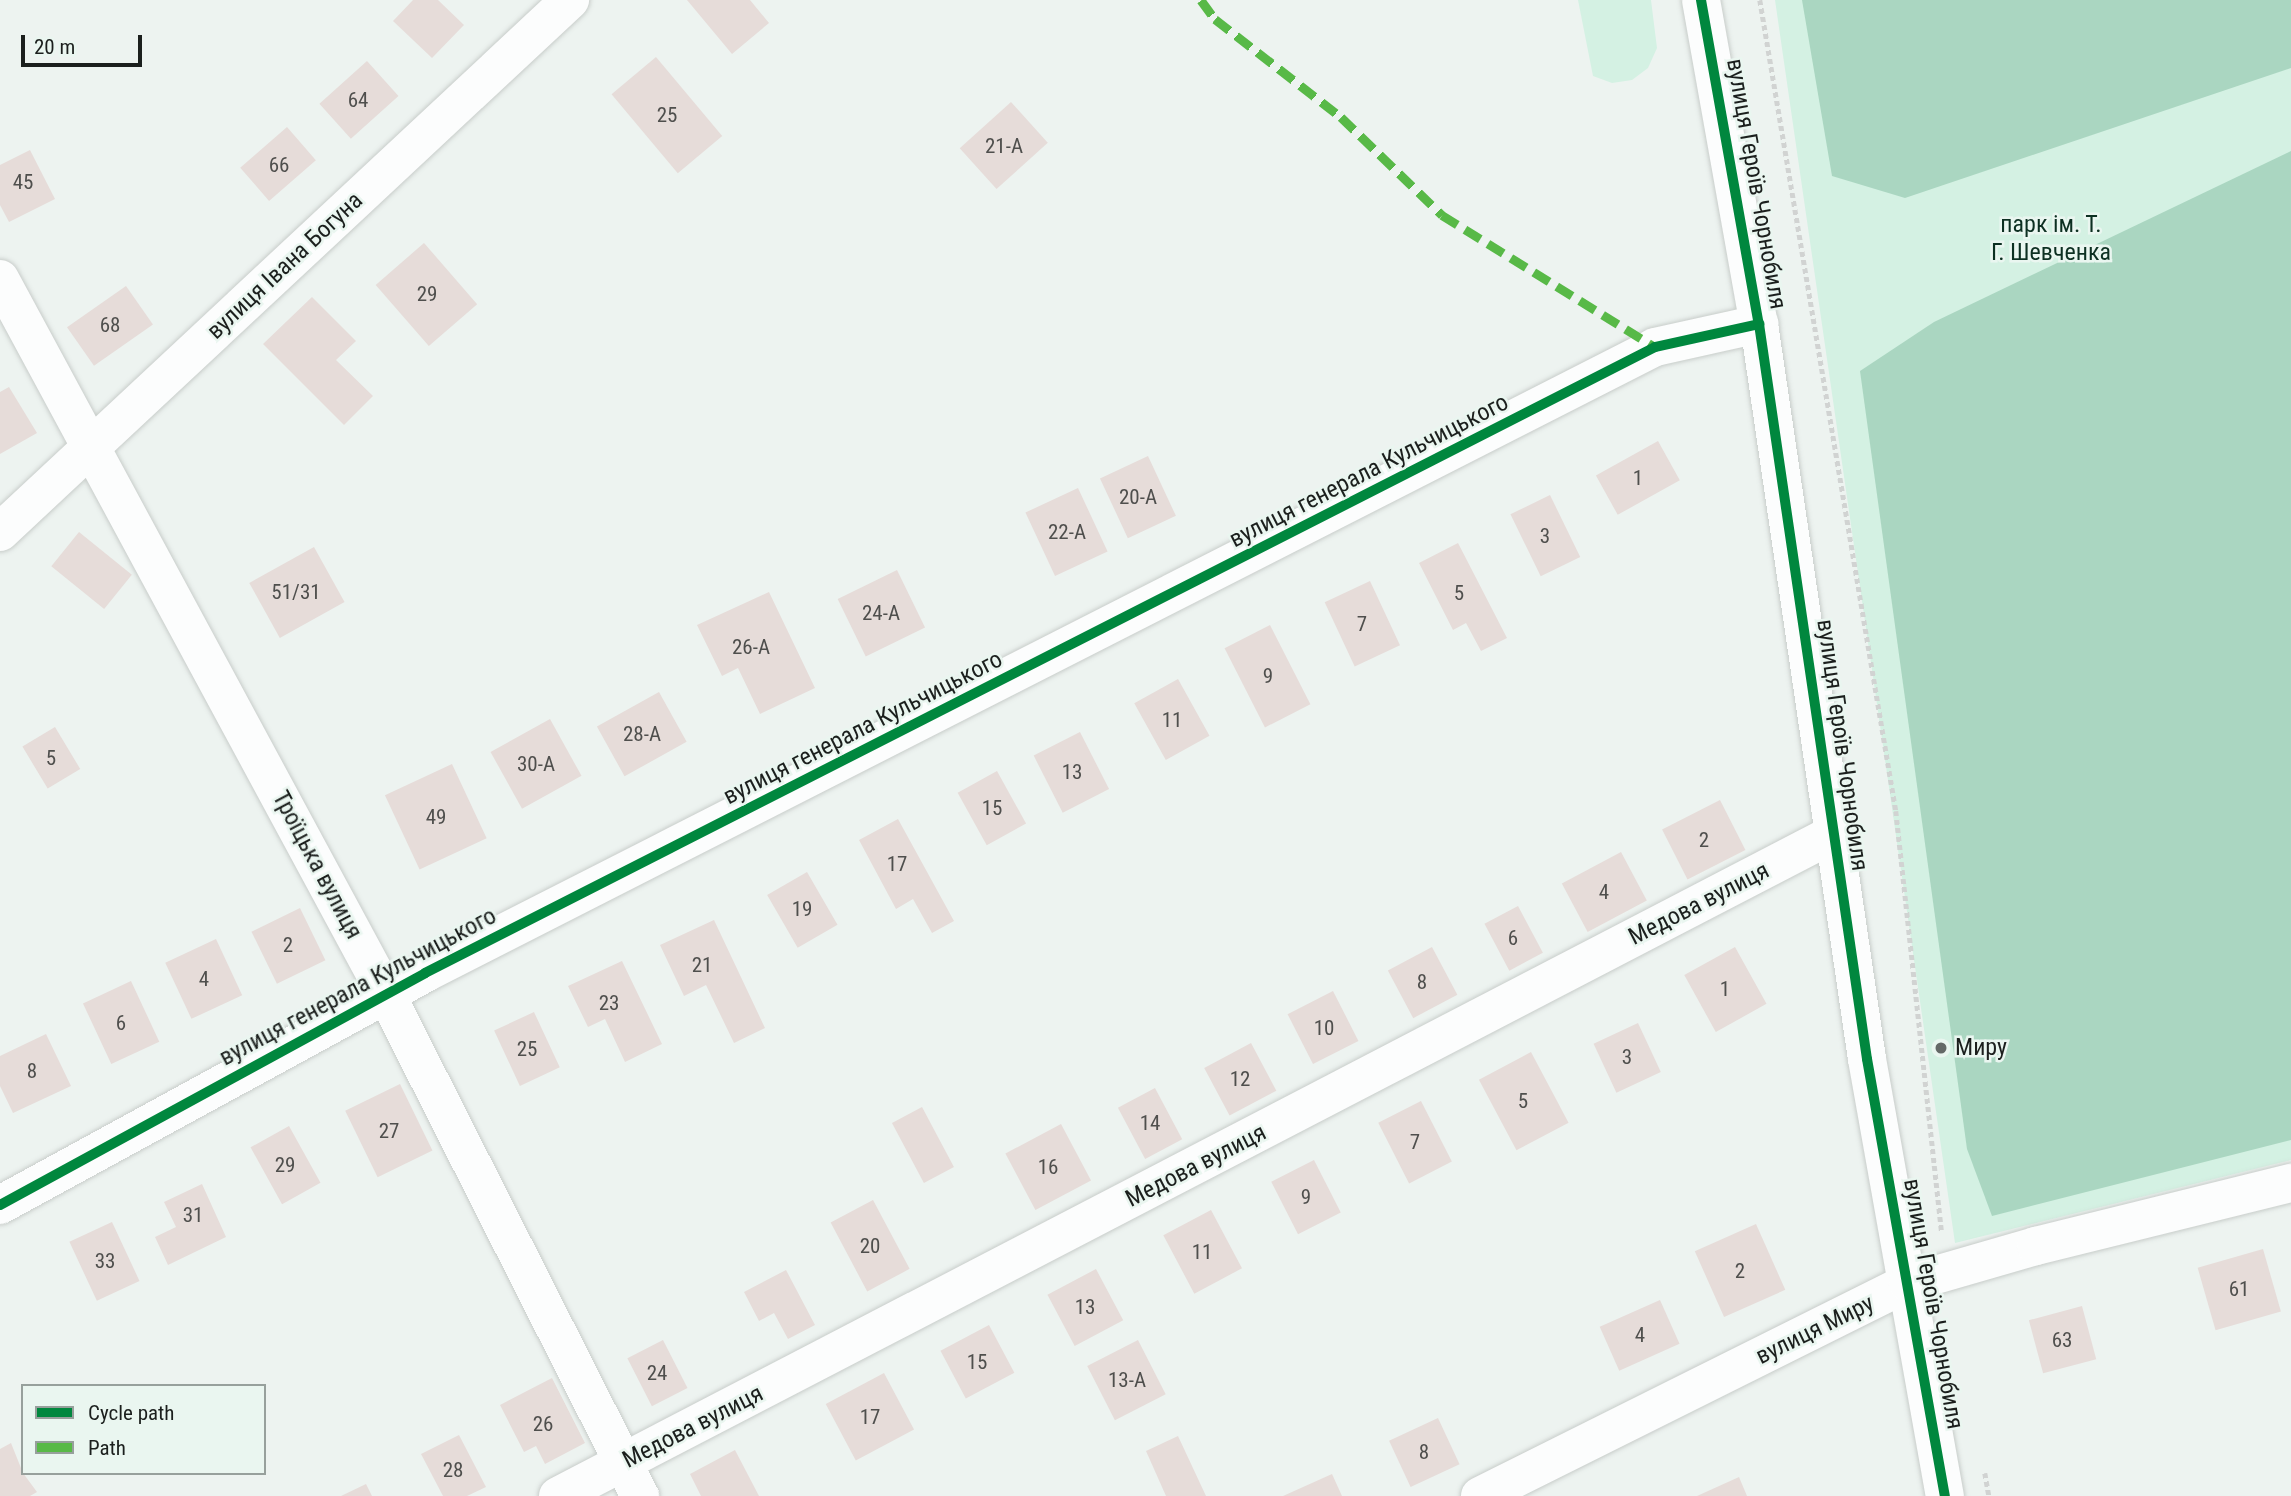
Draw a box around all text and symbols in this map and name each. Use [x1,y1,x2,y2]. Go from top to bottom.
scale bar [24,21,145,65]
text: 20 m [34,35,75,59]
street label: вулиця Героїв Чорнобиля [1720,57,1792,311]
house number: 64 [348,87,368,113]
house number: 25 [657,102,677,128]
house number: 21-А [985,133,1023,159]
house number: 66 [269,152,289,178]
house number: 45 [13,169,33,195]
street label: вулиця Івана Богуна [201,186,369,346]
park label: парк ім. Т. Г. Шевченка [1991,211,2111,267]
house number: 29 [417,281,437,307]
house number: 68 [100,312,120,338]
street label: вулиця генерала Кульчицького [1225,388,1513,554]
house number: 1 [1633,465,1643,491]
house number: 20-А [1119,484,1157,510]
house number: 22-А [1048,519,1086,545]
house number: 3 [1540,523,1550,549]
house number: 51/31 [271,579,321,605]
house number: 5 [1454,580,1464,606]
house number: 24-А [862,600,900,626]
house number: 7 [1357,611,1367,637]
street label: вулиця Героїв Чорнобиля [1810,617,1874,873]
house number: 26-А [732,634,770,660]
street label: вулиця генерала Кульчицького [719,645,1007,811]
house number: 9 [1263,663,1273,689]
house number: 11 [1162,707,1182,733]
house number: 28-А [623,721,661,747]
house number: 5 [46,745,56,771]
house number: 30-А [517,751,555,777]
house number: 13 [1062,759,1082,785]
street label: Троїцька вулиця [266,786,368,944]
house number: 15 [982,795,1002,821]
house number: 49 [426,804,446,830]
house number: 2 [1699,827,1709,853]
house number: 17 [887,851,907,877]
street label: Медова вулиця [1624,856,1774,952]
house number: 4 [1599,879,1609,905]
house number: 19 [792,896,812,922]
street label: вулиця генерала Кульчицького [215,902,501,1072]
house number: 6 [1508,925,1518,951]
house number: 2 [283,932,293,958]
house number: 21 [692,952,712,978]
house number: 4 [199,966,209,992]
house number: 8 [1417,969,1427,995]
house number: 1 [1720,976,1730,1002]
house number: 23 [599,990,619,1016]
house number: 6 [116,1010,126,1036]
house number: 10 [1314,1015,1334,1041]
place label: Миру [1955,1034,2007,1062]
house number: 25 [517,1036,537,1062]
marker: Миру [1933,1040,1949,1056]
house number: 3 [1622,1044,1632,1070]
house number: 8 [27,1058,37,1084]
house number: 12 [1230,1066,1250,1092]
house number: 5 [1518,1088,1528,1114]
house number: 14 [1140,1110,1160,1136]
house number: 27 [379,1118,399,1144]
street label: Медова вулиця [1121,1118,1271,1214]
house number: 7 [1410,1129,1420,1155]
house number: 29 [275,1152,295,1178]
house number: 16 [1038,1154,1058,1180]
street label: вулиця Героїв Чорнобиля [1897,1177,1969,1431]
house number: 9 [1301,1184,1311,1210]
house number: 31 [183,1202,203,1228]
house number: 20 [860,1233,880,1259]
house number: 11 [1192,1239,1212,1265]
house number: 33 [95,1248,115,1274]
house number: 2 [1735,1258,1745,1284]
house number: 61 [2229,1276,2249,1302]
street label: вулиця Миру [1751,1289,1879,1371]
house number: 13 [1075,1294,1095,1320]
house number: 4 [1635,1322,1645,1348]
house number: 63 [2052,1327,2072,1353]
house number: 15 [967,1349,987,1375]
house number: 24 [647,1360,667,1386]
house number: 13-А [1108,1367,1146,1393]
street label: Медова вулиця [618,1379,768,1475]
legend [21,1384,266,1475]
text: Cycle path [88,1401,174,1425]
house number: 17 [860,1404,880,1430]
house number: 26 [533,1411,553,1437]
text: Path [88,1436,126,1460]
house number: 8 [1419,1439,1429,1465]
house number: 28 [443,1457,463,1483]

